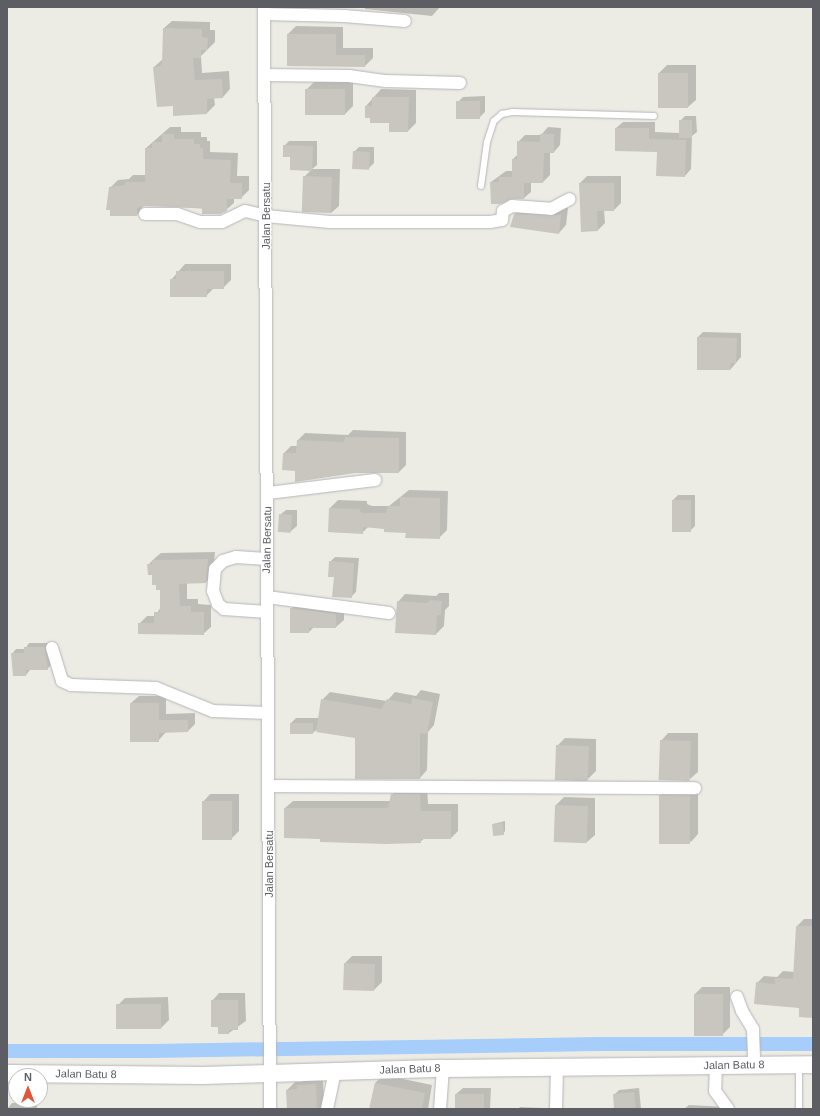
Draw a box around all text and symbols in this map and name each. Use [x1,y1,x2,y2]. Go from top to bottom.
street label: Jalan Bersatu [259,182,273,250]
street label: Jalan Bersatu [260,506,274,574]
street label: Jalan Bersatu [262,830,276,898]
street label: Jalan Batu 8 [703,1058,765,1072]
street label: Jalan Batu 8 [379,1061,441,1077]
street label: Jalan Batu 8 [55,1067,117,1081]
north arrow [8,1068,48,1108]
text: N [24,1071,32,1083]

